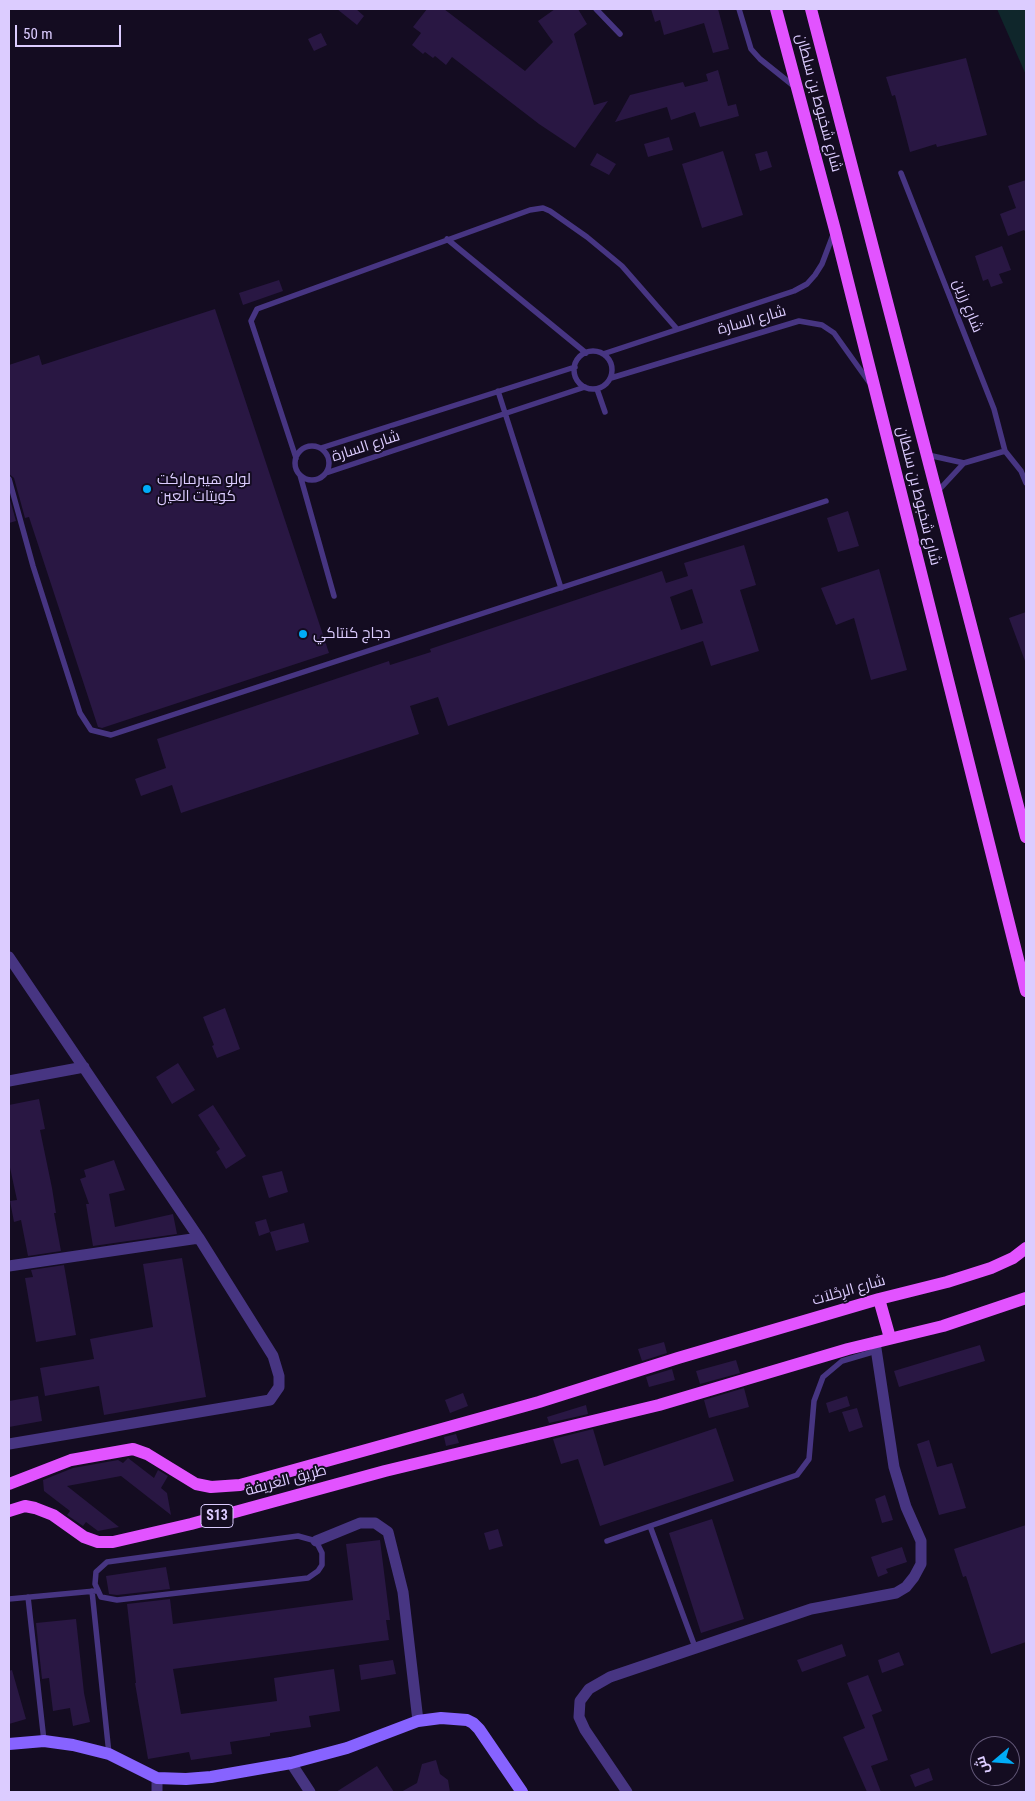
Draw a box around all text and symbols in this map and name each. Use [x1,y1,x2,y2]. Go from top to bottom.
scale bar [18,15,124,47]
text: 50 m [23,25,53,43]
street label: شارع شخبوط بن سلطان [791,32,845,174]
street label: شارع رزين [948,277,986,335]
street label: شارع السارة [716,303,788,339]
street label: شارع شخبوط بن سلطان [892,425,944,567]
street label: شارع السارة [330,428,402,466]
place label: لولو هيبرماركت كويتات العين [157,471,251,506]
marker: لولو هيبرماركت كويتات العين [141,483,153,495]
place label: دجاج كنتاكي [313,625,390,643]
marker: دجاج كنتاكي [297,628,309,640]
street label: شارع الرِحْلاَت [810,1272,888,1310]
street label: طريق الغريفة [243,1462,329,1500]
road number: S13 [201,1504,233,1528]
north arrow [970,1736,1020,1786]
text: ش [971,1754,992,1776]

